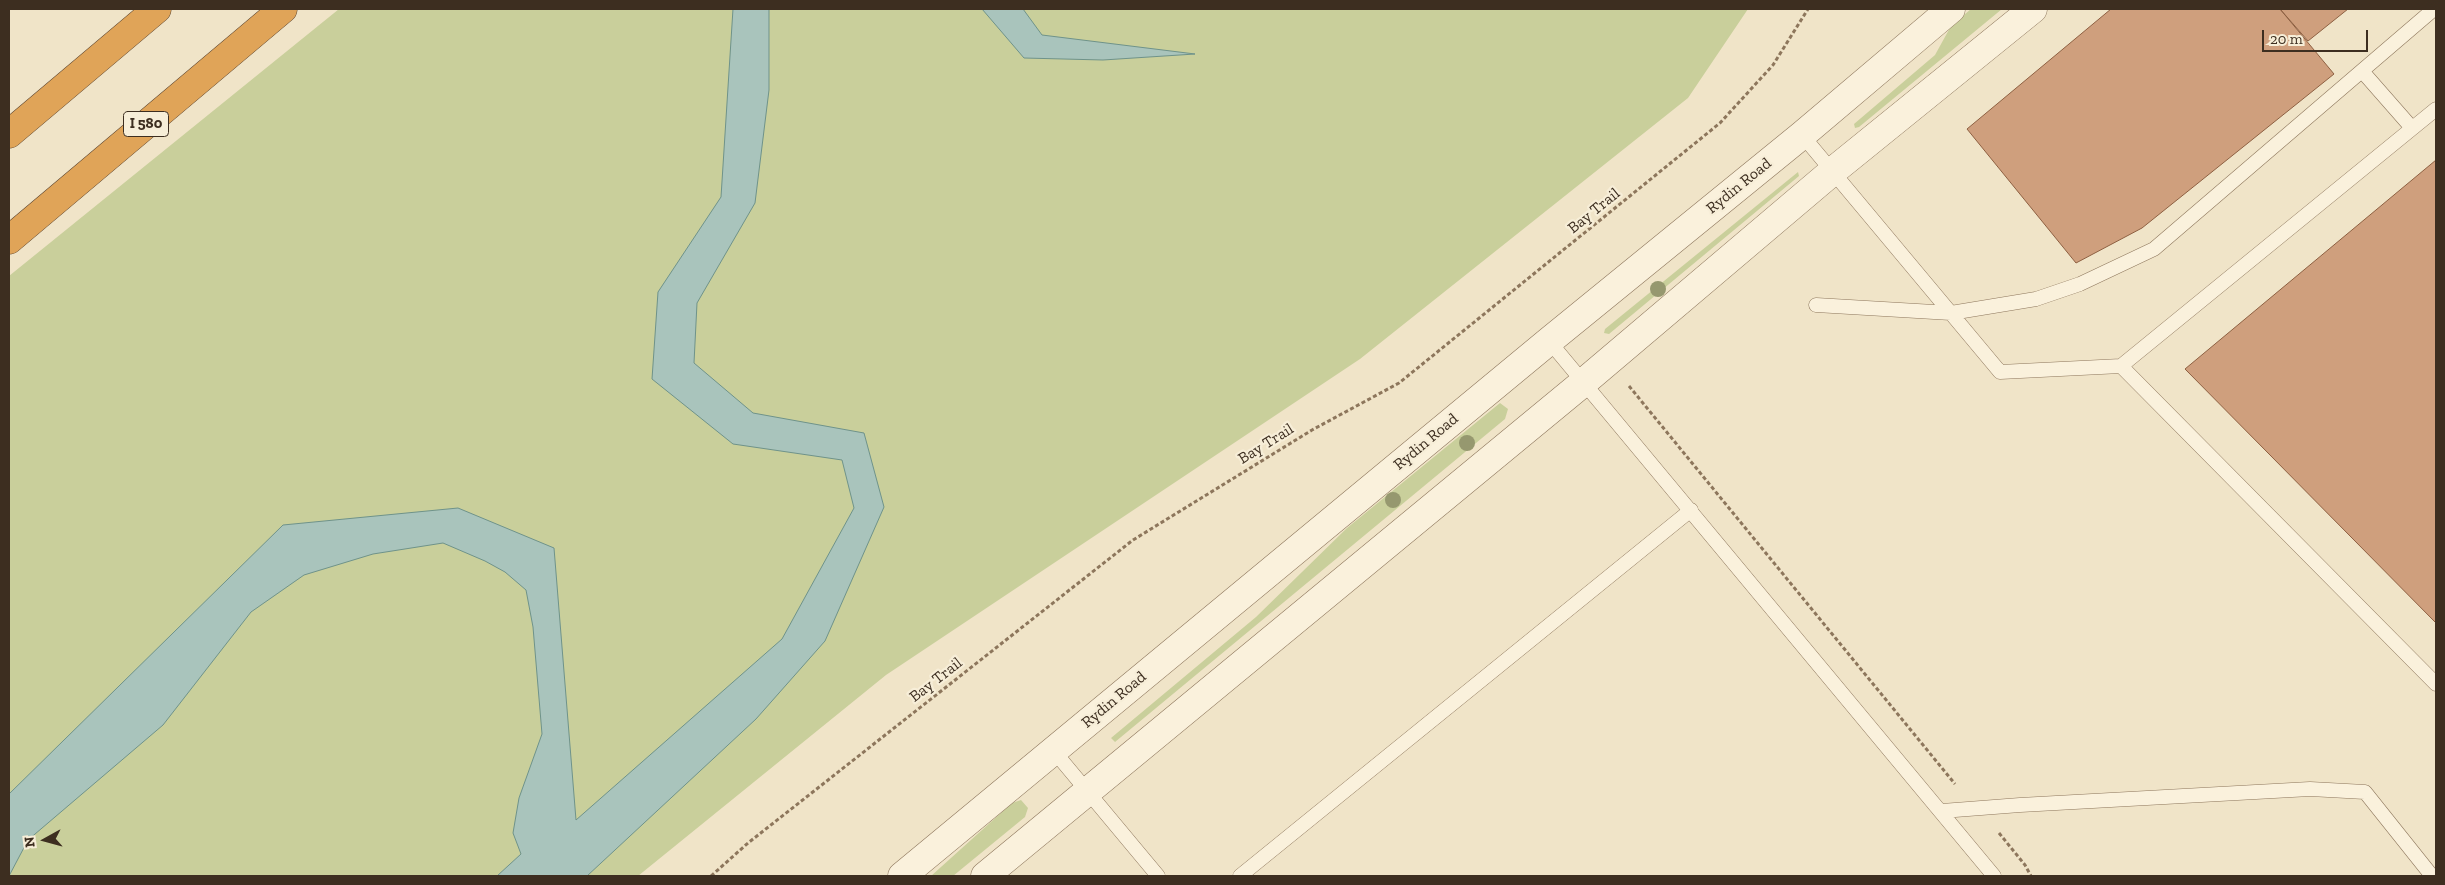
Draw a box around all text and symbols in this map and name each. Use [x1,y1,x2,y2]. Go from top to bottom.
scale bar [2265,20,2371,52]
text: 20 m [2270,30,2303,48]
road number: I 580 [124,112,168,136]
street label: Rydin Road [1703,154,1775,218]
street label: Bay Trail [1564,184,1624,238]
street label: Rydin Road [1390,410,1462,474]
street label: Bay Trail [1235,420,1297,468]
street label: Bay Trail [906,653,966,707]
street label: Rydin Road [1078,668,1150,732]
north arrow [20,815,70,865]
text: N [21,836,39,848]

